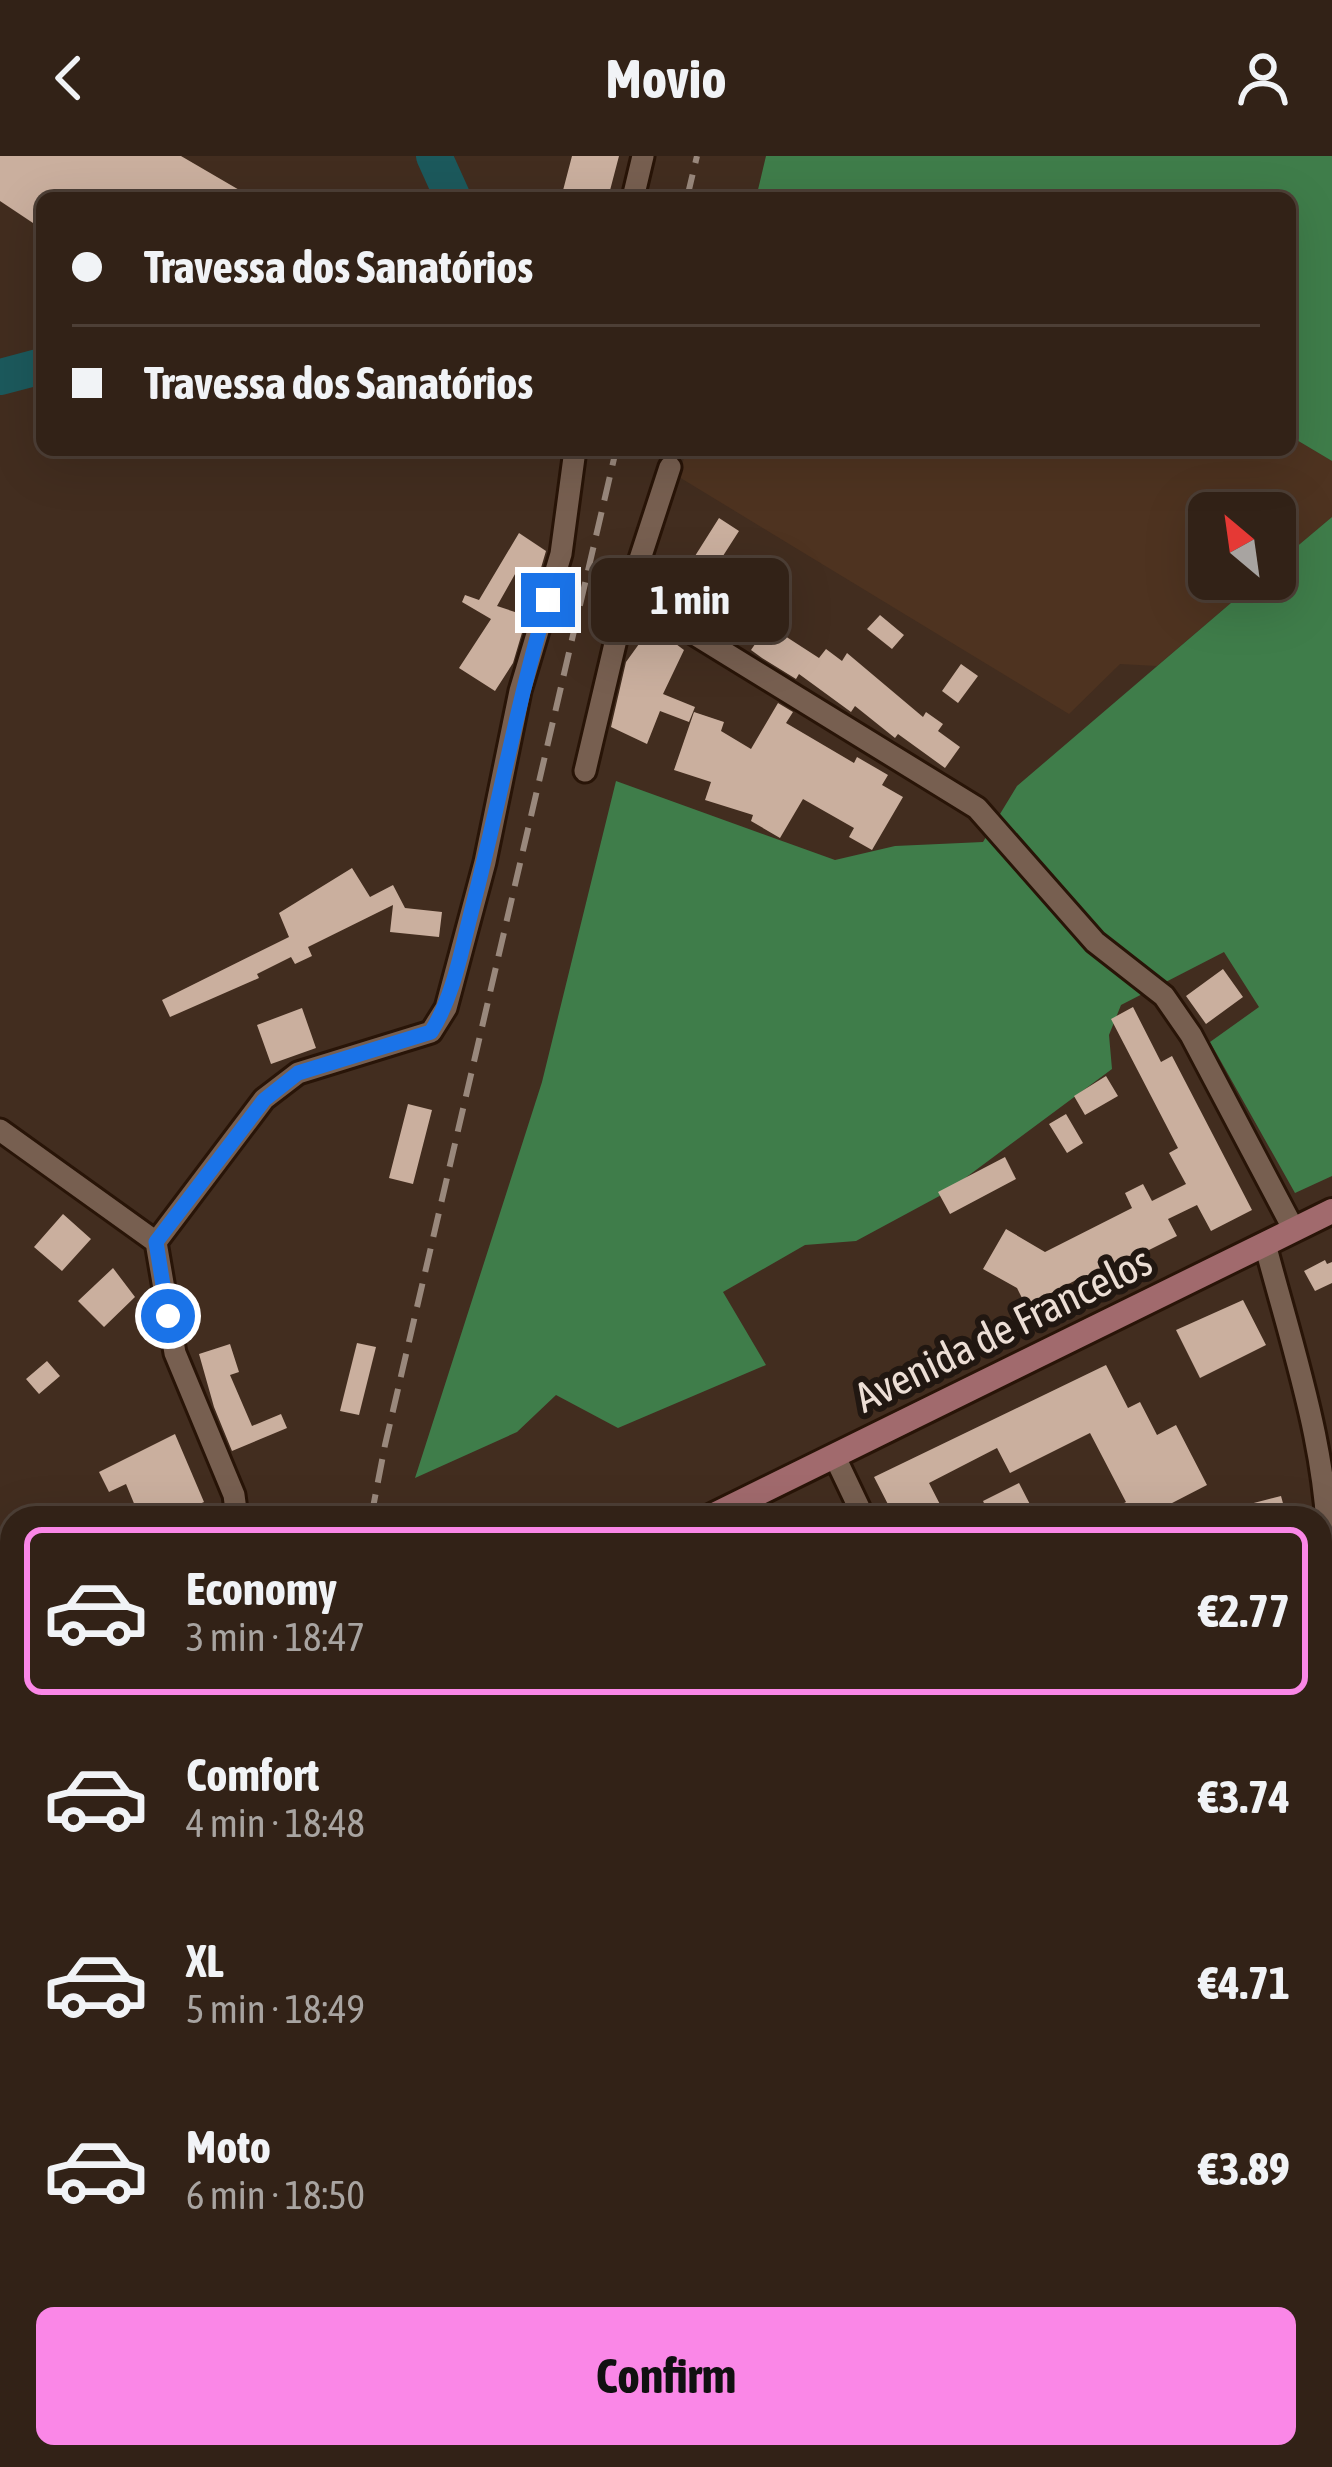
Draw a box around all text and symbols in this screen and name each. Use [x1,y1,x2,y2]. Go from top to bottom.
icon: back [36,45,102,111]
icon: person [1230,45,1296,111]
text: Movio [605,48,727,109]
text: Travessa dos Sanatórios [144,241,533,293]
text: Travessa dos Sanatórios [144,357,533,409]
north arrow [1188,492,1296,600]
map controls [1188,492,1296,600]
callout: 1 min [590,558,788,642]
route end [521,573,575,627]
text: 1 min [650,578,730,622]
street label: Avenida de Francelos [847,1236,1159,1422]
route start [141,1289,195,1343]
icon: car [42,1557,150,1665]
text: Economy [186,1563,337,1615]
text: €2.77 [1198,1585,1290,1637]
text: 3 min · 18:47 [186,1615,365,1659]
icon: car [42,1743,150,1851]
text: Comfort [186,1749,319,1801]
text: €3.74 [1198,1771,1290,1823]
text: 4 min · 18:48 [186,1801,365,1845]
icon: car [42,1929,150,2037]
text: XL [186,1935,224,1987]
text: €4.71 [1198,1957,1290,2009]
text: 5 min · 18:49 [186,1987,365,2031]
icon: car [42,2115,150,2223]
text: Moto [186,2121,271,2173]
text: €3.89 [1198,2143,1290,2195]
text: 6 min · 18:50 [186,2173,365,2217]
button: Confirm [36,2307,1296,2445]

